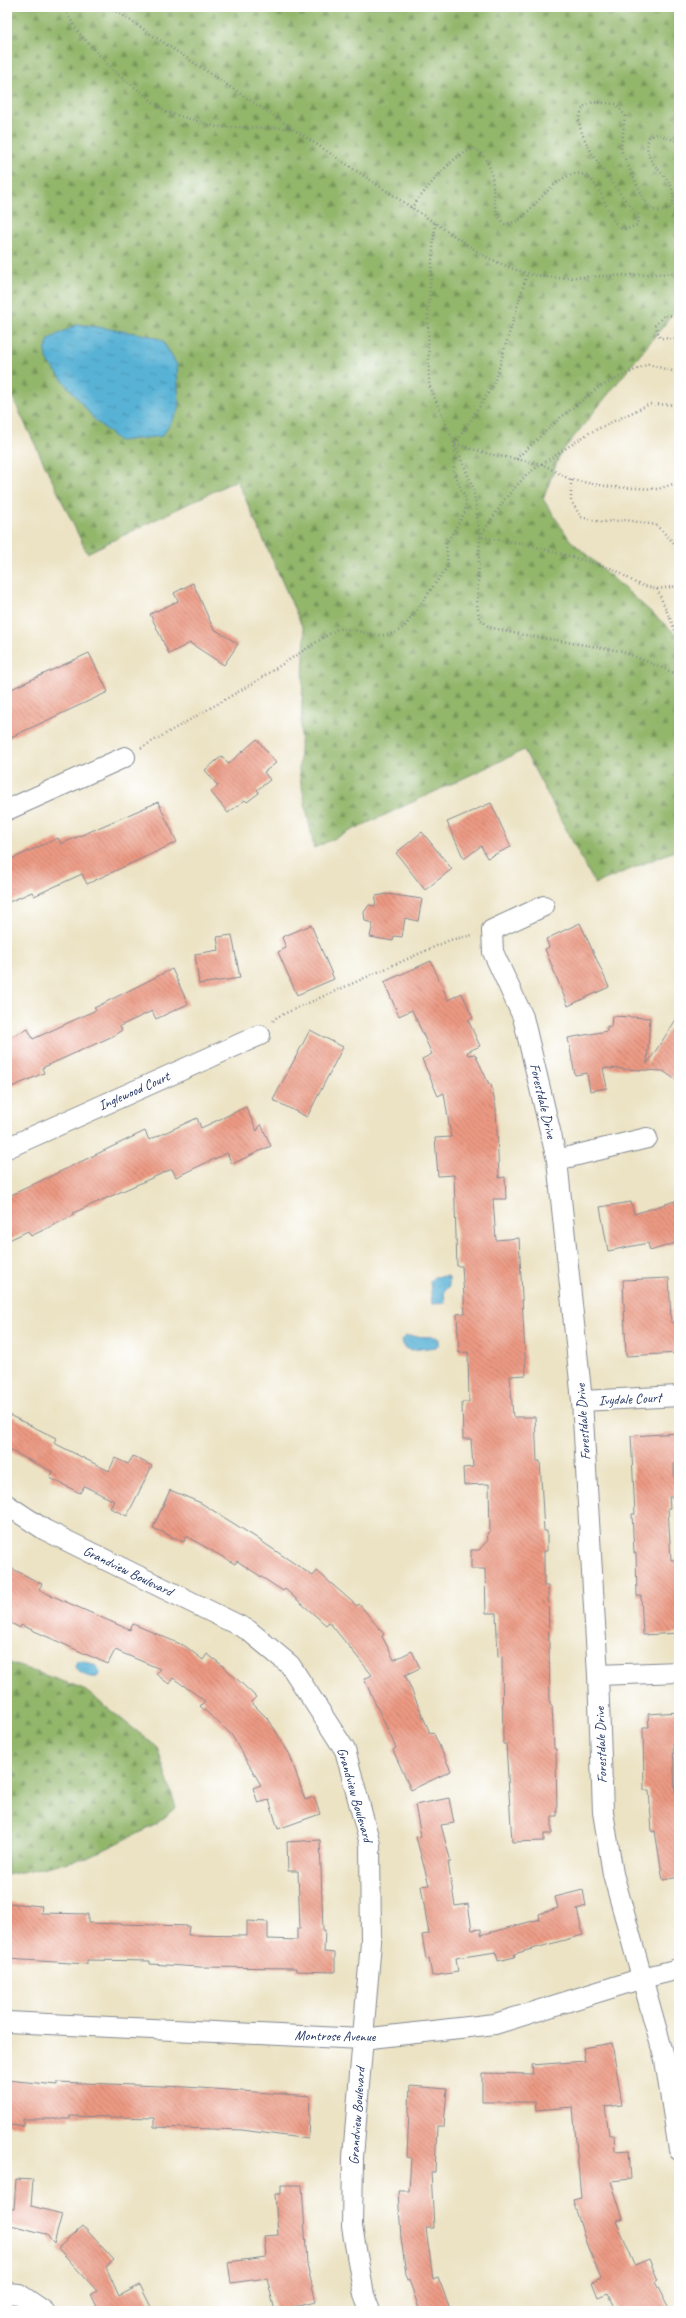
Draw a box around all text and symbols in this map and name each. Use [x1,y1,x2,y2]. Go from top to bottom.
street label: Forestdale Drive [526,1062,560,1142]
street label: Inglewood Court [96,1067,173,1114]
street label: Forestdale Drive [572,1382,594,1461]
street label: Ivydale Court [598,1389,664,1409]
street label: Grandview Boulevard [80,1542,178,1601]
street label: Forestdale Drive [591,1705,611,1784]
street label: Grandview Boulevard [333,1746,377,1847]
street label: Montrose Avenue [294,2027,377,2045]
street label: Grandview Boulevard [345,2064,369,2165]

